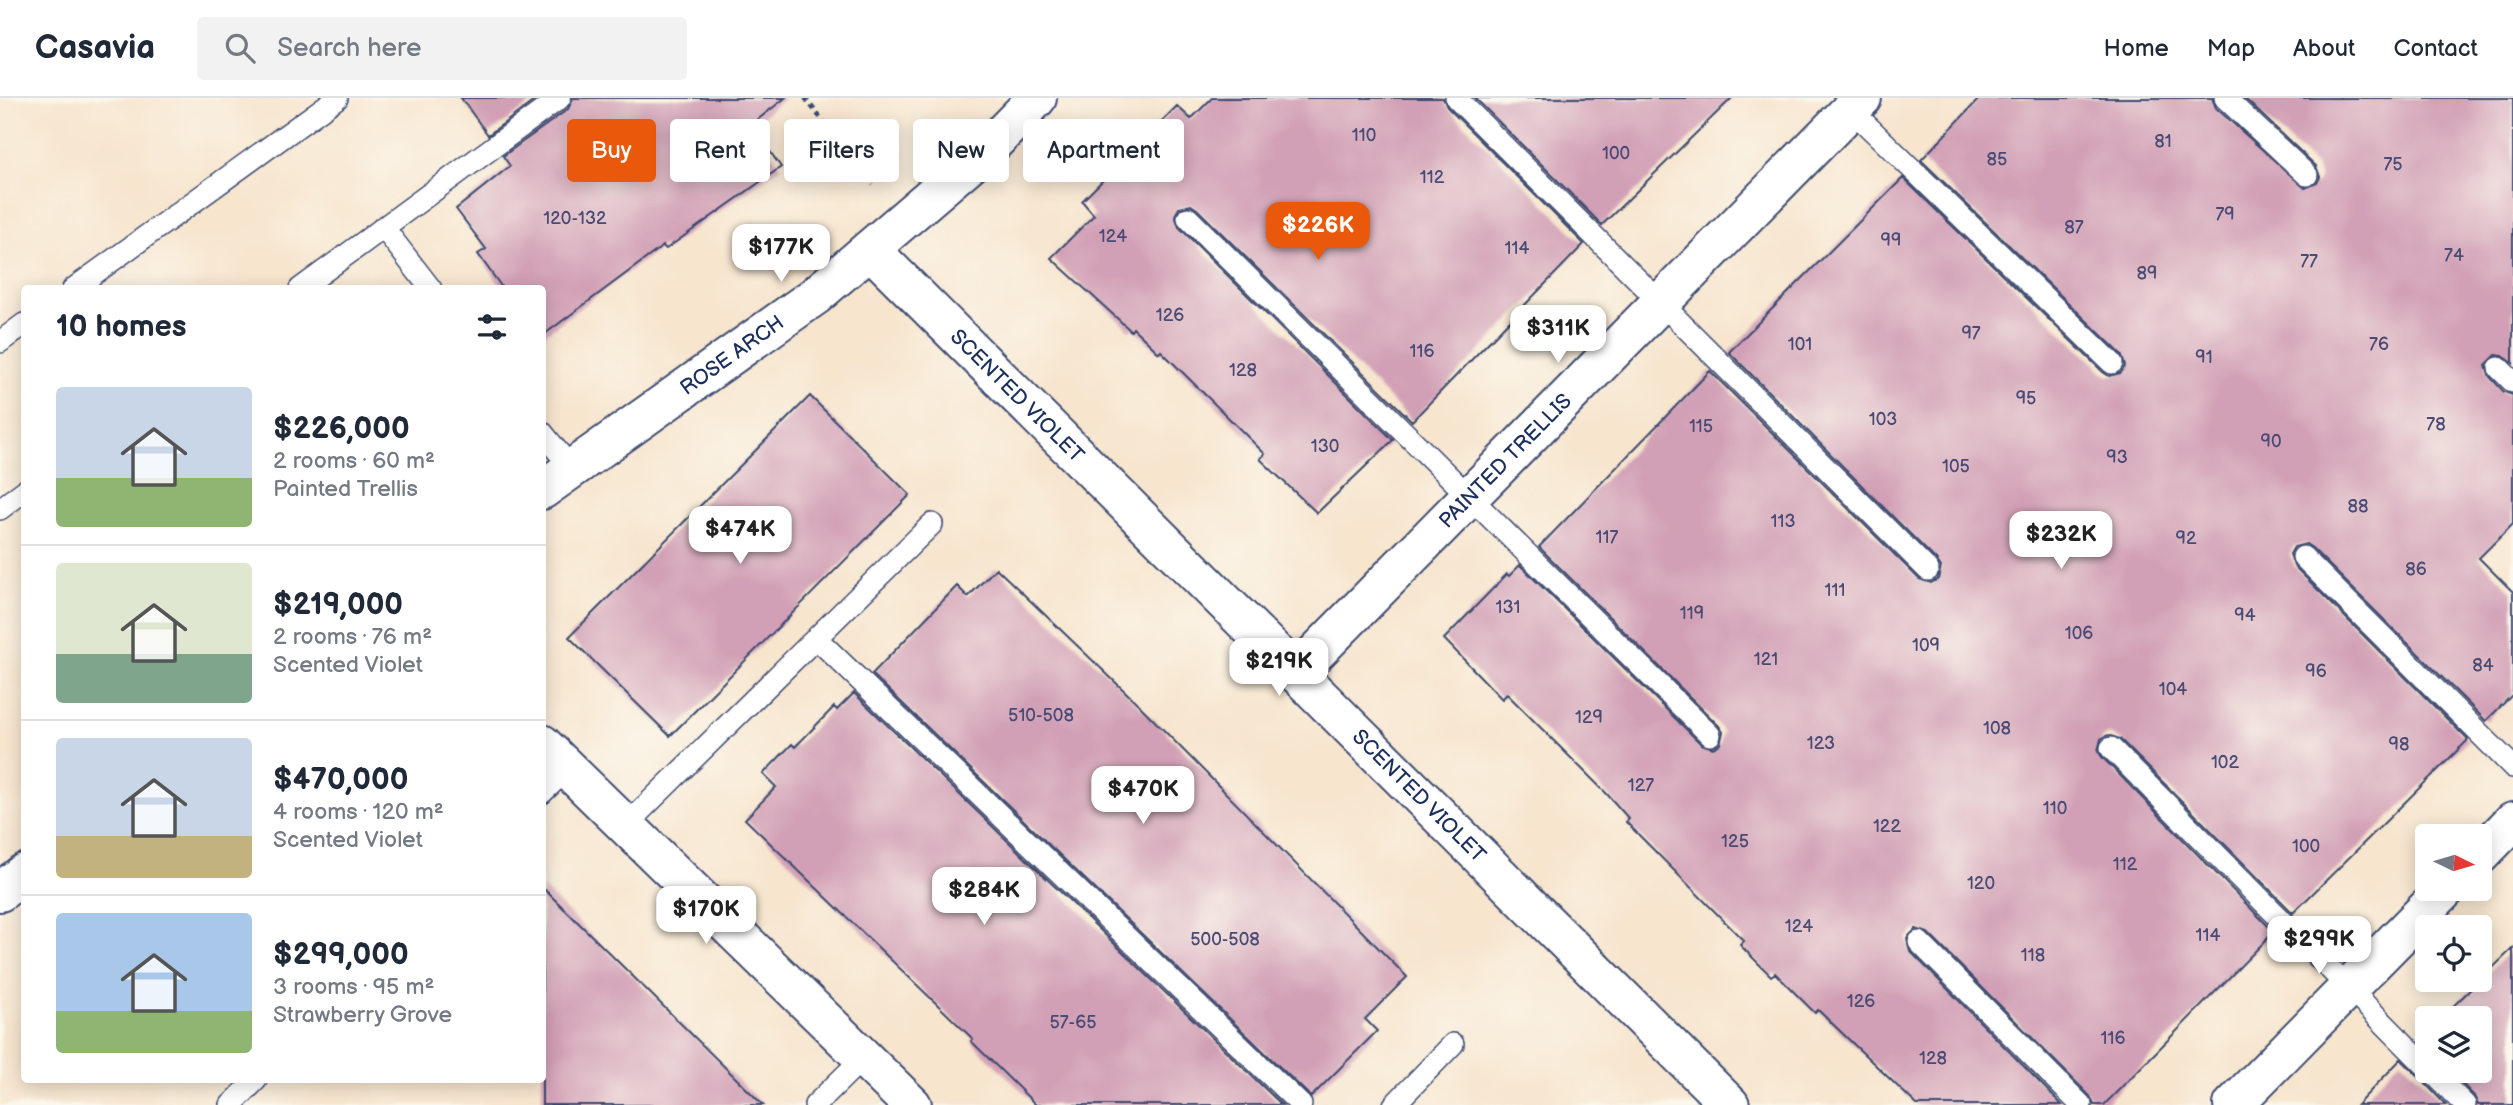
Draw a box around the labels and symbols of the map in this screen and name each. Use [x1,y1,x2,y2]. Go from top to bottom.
house number: 110 [1352,125,1376,146]
house number: 81 [2154,131,2172,152]
house number: 100 [1602,143,1630,164]
house number: 85 [1987,149,2007,170]
house number: 75 [2383,154,2403,175]
house number: 112 [1420,167,1445,188]
pin: $226K [1269,202,1367,262]
house number: 79 [2215,204,2235,225]
house number: 120-132 [543,208,607,229]
house number: 87 [2064,217,2084,238]
pin: $177K [732,225,830,284]
house number: 124 [1099,226,1127,247]
house number: 99 [1881,230,1901,251]
house number: 114 [1505,238,1529,259]
house number: 74 [2444,245,2464,266]
house number: 77 [2300,251,2318,272]
house number: 89 [2137,263,2157,284]
house number: 126 [1156,305,1184,326]
pin: $311K [1509,306,1607,365]
street label: ROSE ARCH [676,310,789,401]
house number: 97 [1961,323,1981,344]
street label: SCENTED VIOLET [945,324,1089,468]
house number: 101 [1788,334,1812,355]
house number: 76 [2369,334,2389,355]
house number: 116 [1410,341,1434,362]
house number: 91 [2195,347,2213,368]
house number: 128 [1229,360,1257,381]
house number: 95 [2016,388,2036,409]
street label: PAINTED TRELLIS [1434,389,1577,533]
house number: 103 [1869,409,1897,430]
house number: 78 [2426,414,2446,435]
house number: 115 [1689,416,1713,437]
house number: 90 [2261,431,2282,452]
house number: 130 [1311,436,1339,457]
house number: 93 [2106,447,2128,468]
house number: 105 [1942,456,1970,477]
house number: 88 [2348,496,2369,517]
pin: $474K [691,506,789,566]
house number: 113 [1770,511,1796,532]
pin: $232K [2012,512,2110,571]
house number: 117 [1596,527,1619,548]
house number: 92 [2175,528,2197,549]
house number: 86 [2405,559,2427,580]
house number: 111 [1825,580,1845,601]
house number: 131 [1495,597,1521,618]
house number: 119 [1680,603,1704,624]
house number: 94 [2234,605,2256,626]
house number: 106 [2065,623,2093,644]
house number: 109 [1912,635,1940,656]
pin: $219K [1230,638,1328,698]
house number: 121 [1754,649,1778,670]
house number: 84 [2472,655,2494,676]
house number: 96 [2305,661,2327,682]
house number: 104 [2159,679,2187,700]
house number: 510-508 [1008,705,1074,726]
house number: 129 [1575,707,1603,728]
house number: 108 [1983,718,2011,739]
street label: SCENTED VIOLET [1347,724,1491,868]
house number: 123 [1807,733,1835,754]
house number: 98 [2389,734,2409,755]
house number: 102 [2211,752,2239,773]
pin: $470K [1094,766,1192,826]
house number: 127 [1628,775,1654,796]
house number: 110 [2043,798,2067,819]
house number: 122 [1873,816,1901,837]
north arrow [2415,824,2492,901]
house number: 125 [1721,831,1749,852]
house number: 100 [2292,836,2320,857]
house number: 112 [2113,854,2138,875]
pin: $284K [935,868,1033,927]
house number: 120 [1967,873,1995,894]
pin: $170K [657,886,755,946]
house number: 124 [1785,916,1813,937]
pin: $299K [2270,916,2368,976]
house number: 114 [2196,925,2220,946]
house number: 500-508 [1190,929,1260,950]
house number: 118 [2021,945,2045,966]
house number: 126 [1847,991,1875,1012]
house number: 57-65 [1049,1012,1097,1033]
house number: 116 [2101,1028,2125,1049]
house number: 128 [1919,1048,1947,1069]

